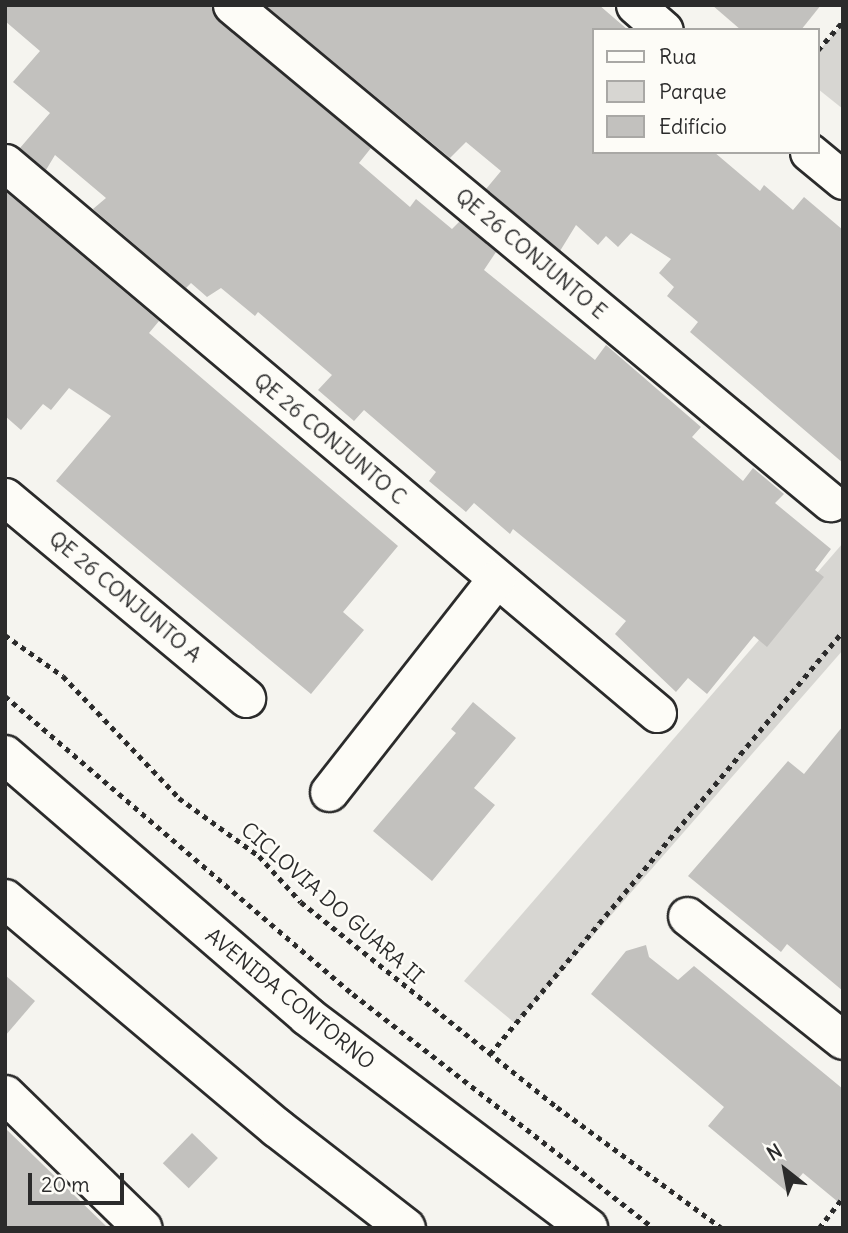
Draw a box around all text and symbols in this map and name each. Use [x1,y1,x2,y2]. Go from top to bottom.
legend [592,28,820,154]
text: Rua [659,43,696,70]
text: Parque [659,78,727,105]
text: Edifício [659,113,727,140]
street label: QE 26 CONJUNTO E [450,183,612,325]
street label: QE 26 CONJUNTO C [249,368,411,510]
street label: QE 26 CONJUNTO A [44,526,206,668]
street label: CICLOVIA DO GUARA II [236,817,428,989]
street label: AVENIDA CONTORNO [200,923,380,1075]
north arrow [750,1135,820,1205]
text: N [762,1138,786,1166]
scale bar [32,1160,128,1204]
text: 20 m [41,1171,90,1198]

